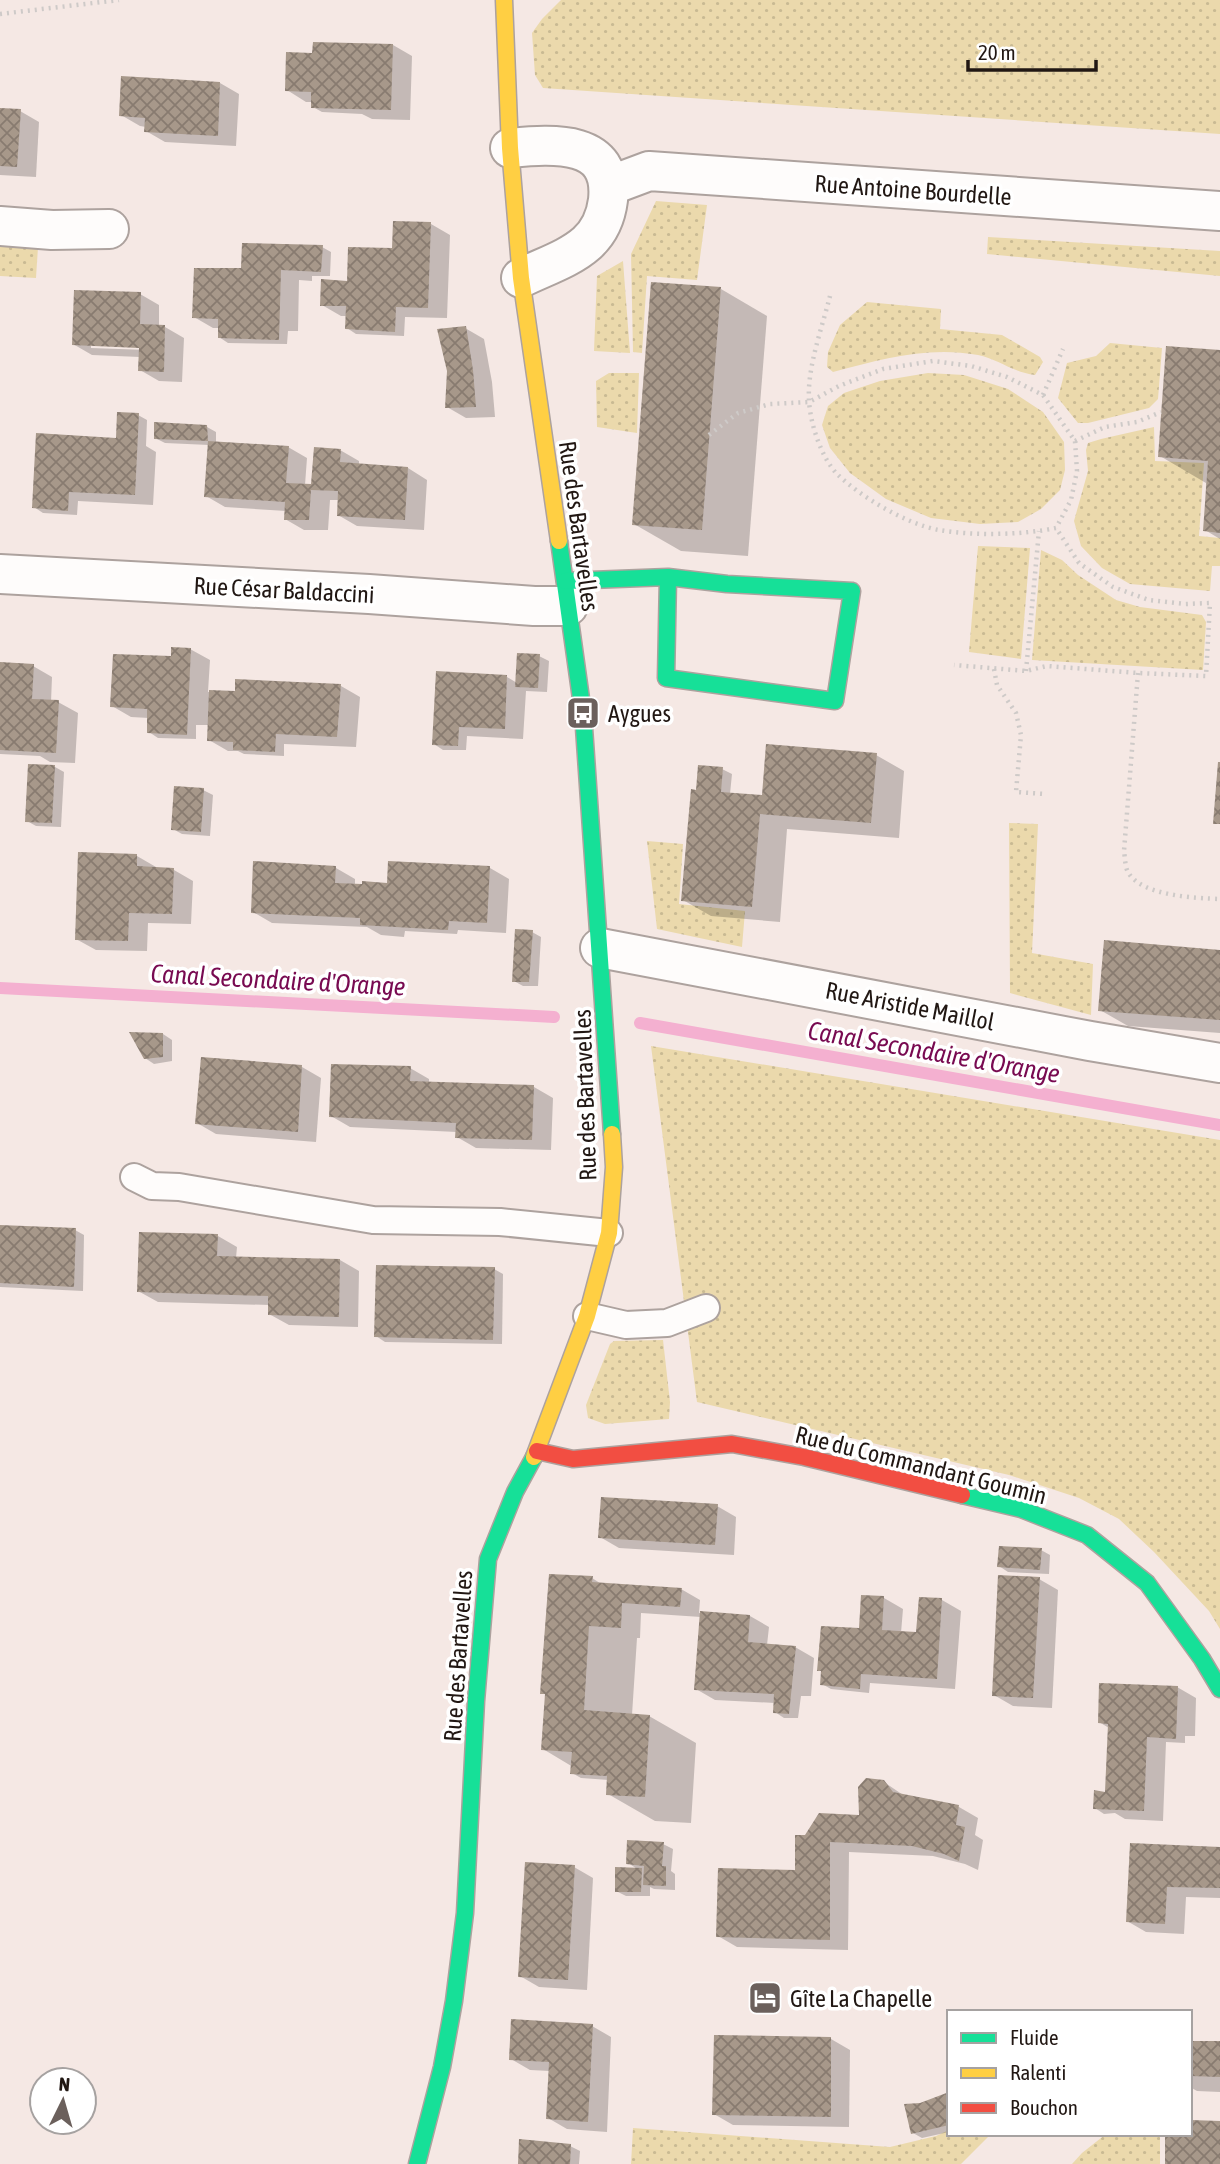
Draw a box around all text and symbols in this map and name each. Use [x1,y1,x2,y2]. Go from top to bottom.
scale bar [968,28,1096,72]
text: 20 m [978,40,1016,64]
street label: Rue Antoine Bourdelle [814,170,1012,210]
street label: Rue des Bartavelles [554,439,604,613]
street label: Rue César Baldaccini [193,572,375,608]
bus stop icon: Aygues [564,694,602,732]
place label: Aygues [608,700,671,727]
water label: Canal Secondaire d'Orange [150,958,406,1002]
street label: Rue Aristide Maillol [823,976,997,1036]
street label: Rue des Bartavelles [569,1009,601,1181]
water label: Canal Secondaire d'Orange [806,1015,1062,1089]
street label: Rue du Commandant Goumin [793,1421,1049,1509]
street label: Rue des Bartavelles [439,1569,477,1743]
hotel icon: Gîte La Chapelle [746,1979,784,2017]
place label: Gîte La Chapelle [790,1985,932,2012]
legend [947,2010,1192,2136]
text: Fluide [1010,2025,1059,2049]
text: Ralenti [1010,2060,1066,2084]
north arrow [28,2066,98,2136]
text: N [58,2073,71,2096]
text: Bouchon [1010,2095,1078,2119]

